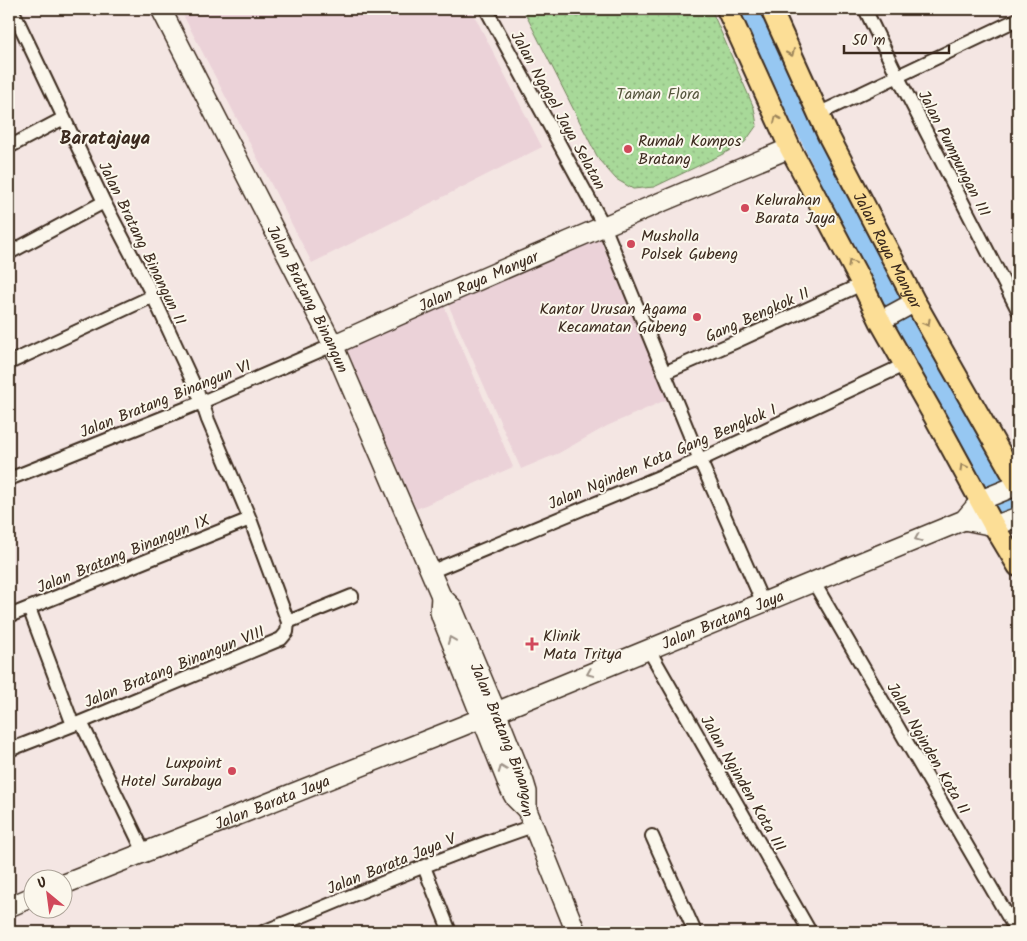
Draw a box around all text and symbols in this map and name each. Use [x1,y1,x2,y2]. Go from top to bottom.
scale bar [844,22,950,54]
street label: Jalan Ngagel Jaya Selatan [504,27,612,195]
text: 50 m [852,29,886,53]
one-way arrow [784,48,795,57]
park label: Taman Flora [616,82,700,107]
street label: Jalan Pumpungan III [911,86,996,221]
one-way arrow [773,115,784,124]
district label: Baratajaya [60,124,151,154]
place label: Rumah Kompos Bratang [638,129,742,172]
marker: Rumah Kompos Bratang [622,143,634,155]
street label: Jalan Bratang Binangun II [91,158,192,330]
place label: Kelurahan Barata Jaya [755,188,836,231]
street label: Jalan Raya Manyar [846,188,928,315]
marker: Kelurahan Barata Jaya [739,202,751,214]
street label: Jalan Bratang Binangun [259,221,355,377]
place label: Musholla Polsek Gubeng [641,224,738,267]
marker: Musholla Polsek Gubeng [625,238,637,250]
street label: Jalan Raya Manyar [415,244,544,319]
one-way arrow [847,260,857,269]
street label: Gang Bengkok II [701,281,814,350]
place label: Kantor Urusan Agama Kecamatan Gubeng [539,297,687,340]
marker: Kantor Urusan Agama Kecamatan Gubeng [691,311,703,323]
one-way arrow [920,318,930,327]
street label: Jalan Bratang Binangun VI [76,354,255,445]
street label: Jalan Nginden Kota Gang Bengkok I [544,398,781,517]
one-way arrow [959,464,969,473]
street label: Jalan Bratang Binangun IX [33,508,215,601]
one-way arrow [914,532,923,542]
street label: Jalan Bratang Jaya [658,584,788,657]
street label: Jalan Bratang Binangun VIII [81,620,269,715]
place label: Klinik Mata Tritya [543,624,622,667]
one-way arrow [447,636,457,645]
marker: Klinik Mata Tritya [525,637,539,651]
street label: Jalan Bratang Binangun [463,659,540,821]
one-way arrow [586,667,595,677]
street label: Jalan Nginden Kota II [880,678,976,820]
street label: Jalan Nginden Kota III [693,711,792,857]
place label: Luxpoint Hotel Surabaya [120,751,223,794]
marker: Luxpoint Hotel Surabaya [226,765,238,777]
one-way arrow [498,765,508,774]
street label: Jalan Barata Jaya [211,769,334,837]
street label: Jalan Barata Jaya V [323,827,461,902]
north arrow [22,868,72,918]
text: U [33,872,52,895]

